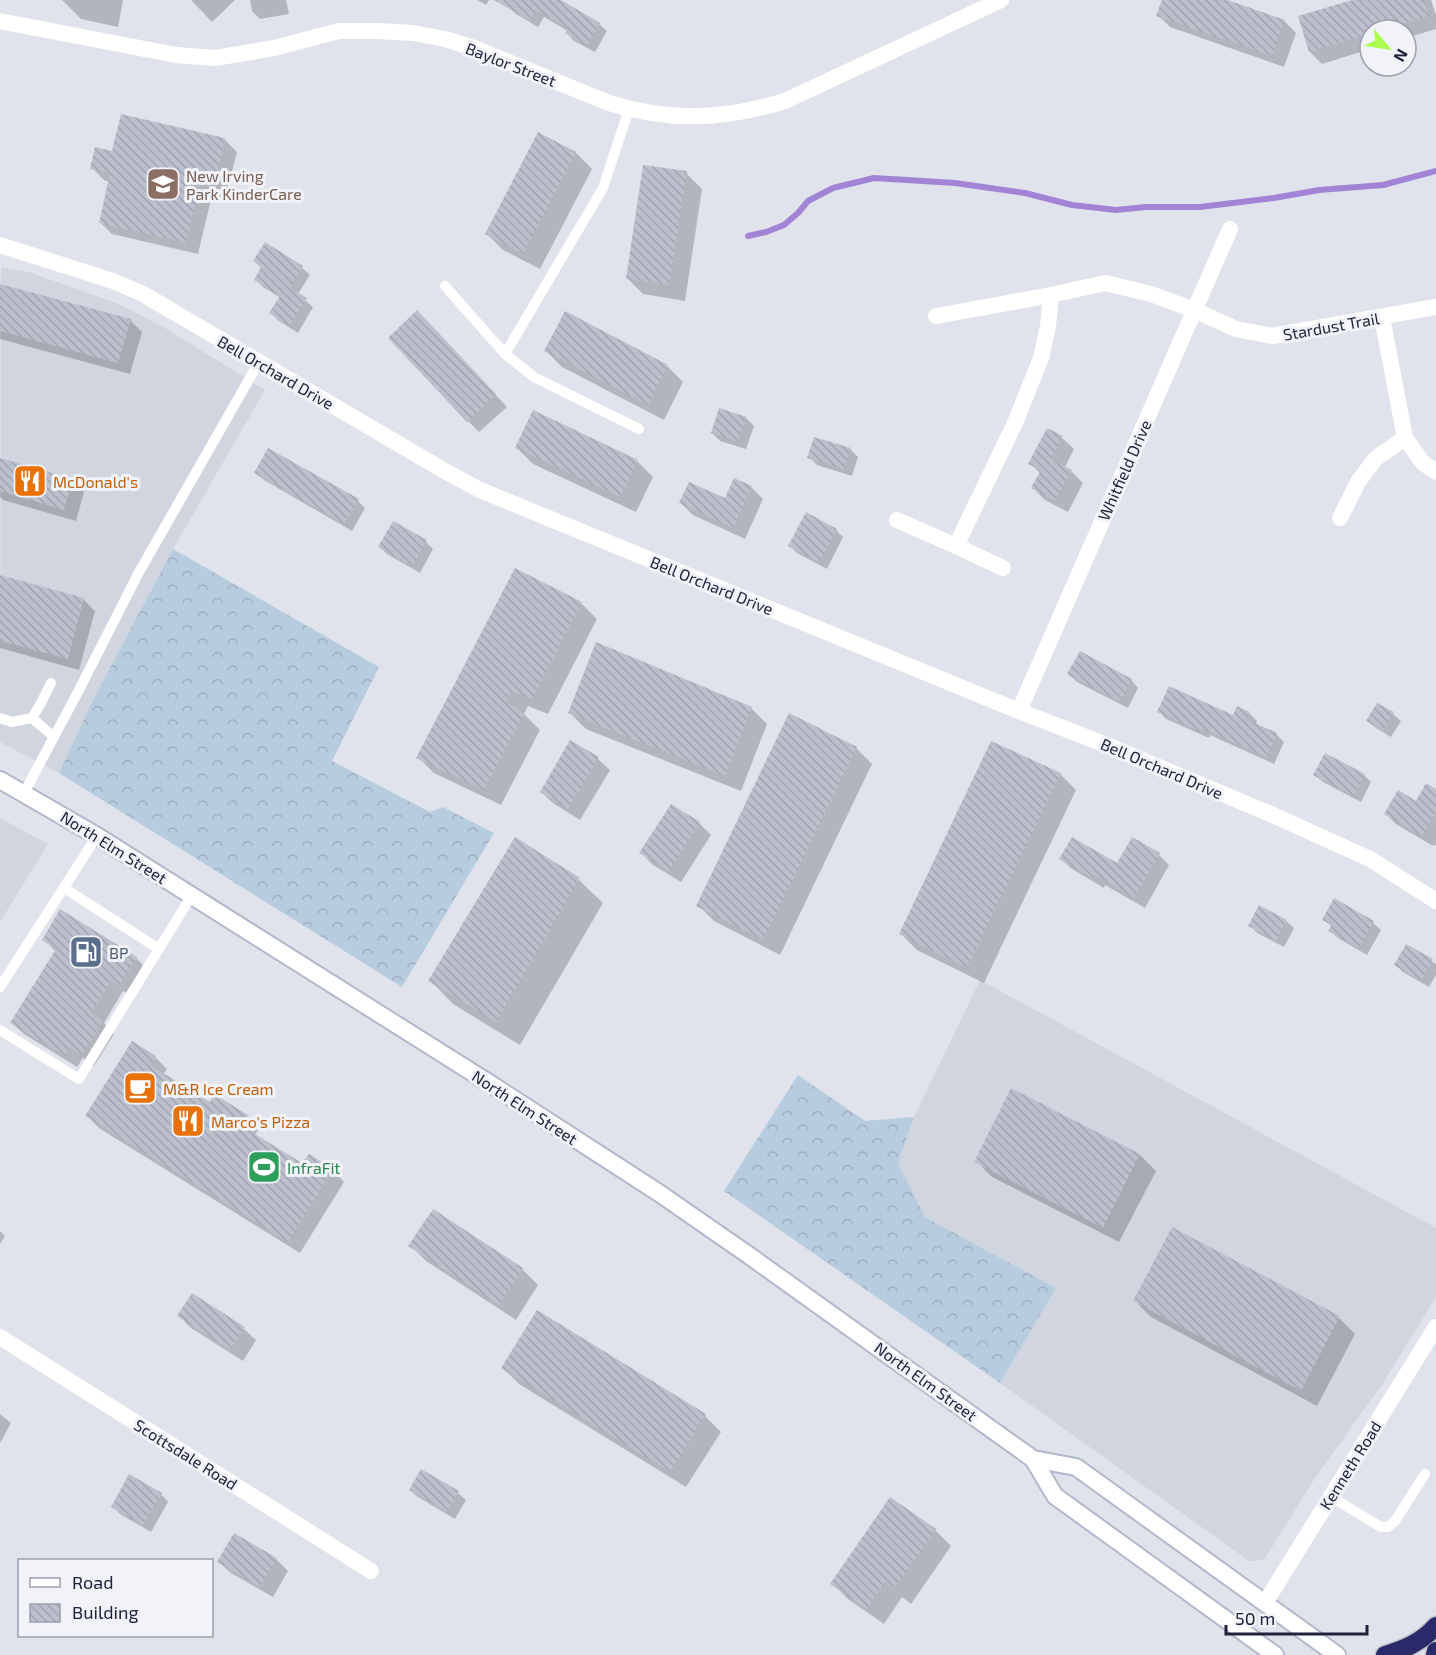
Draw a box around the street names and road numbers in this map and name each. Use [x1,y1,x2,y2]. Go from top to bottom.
street label: Baylor Street [463,38,559,90]
street label: Stardust Trail [1281,308,1381,344]
street label: Bell Orchard Drive [215,331,337,413]
street label: Whitfield Drive [1093,417,1155,523]
street label: Bell Orchard Drive [648,552,776,618]
street label: Bell Orchard Drive [1098,734,1226,802]
street label: North Elm Street [57,807,171,887]
street label: North Elm Street [469,1066,581,1148]
street label: North Elm Street [871,1338,981,1424]
street label: Scottsdale Road [131,1415,241,1493]
street label: Kenneth Road [1315,1417,1385,1513]

